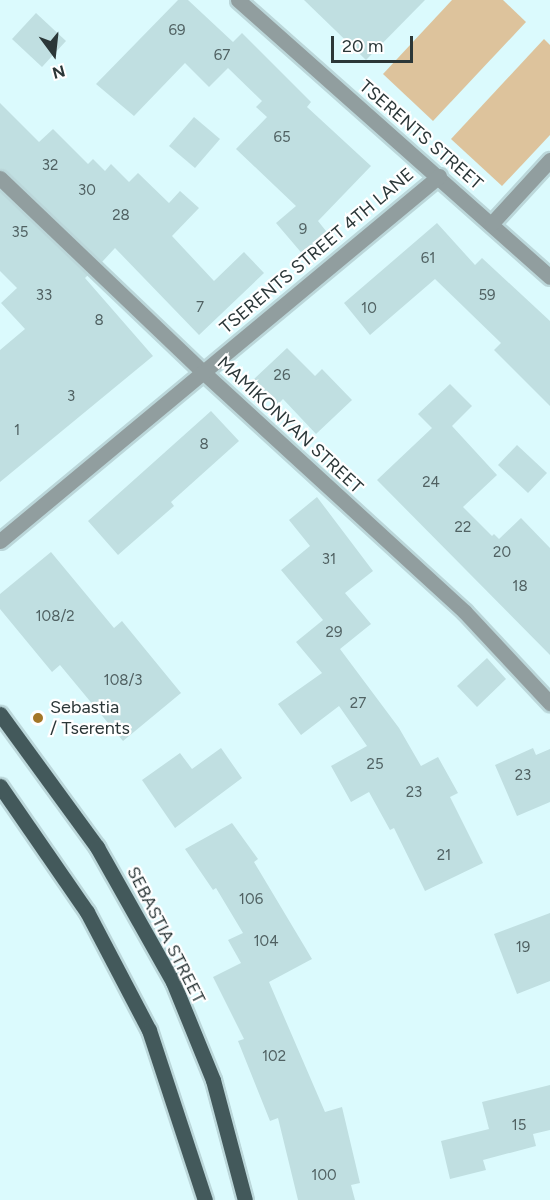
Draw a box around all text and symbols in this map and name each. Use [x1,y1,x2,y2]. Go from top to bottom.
house number: 69 [169,22,185,40]
north arrow [24,24,84,84]
scale bar [334,24,416,62]
text: 20 m [342,35,383,57]
house number: 67 [214,47,230,65]
text: N [50,61,67,83]
street label: TSERENTS STREET [355,76,487,194]
house number: 65 [273,129,291,147]
house number: 32 [42,157,58,175]
street label: TSERENTS STREET 4TH LANE [216,164,418,338]
house number: 30 [78,182,96,200]
house number: 28 [112,207,130,225]
house number: 9 [299,221,307,239]
house number: 35 [12,224,28,242]
house number: 61 [421,250,435,268]
house number: 33 [36,287,52,305]
house number: 59 [478,287,496,305]
house number: 7 [196,299,204,317]
house number: 10 [361,300,377,318]
house number: 8 [94,312,104,330]
street label: MAMIKONYAN STREET [213,352,367,498]
house number: 26 [274,367,290,385]
house number: 3 [67,388,75,406]
house number: 1 [14,422,20,440]
house number: 8 [199,436,209,454]
house number: 24 [422,474,440,492]
house number: 22 [455,519,471,537]
house number: 20 [493,544,511,562]
house number: 31 [322,551,336,569]
house number: 18 [512,578,528,596]
house number: 108/2 [35,608,75,626]
house number: 29 [326,624,342,642]
house number: 108/3 [103,672,143,690]
house number: 27 [350,695,366,713]
place label: Sebastia / Tserents [50,697,130,740]
marker: Sebastia / Tserents [31,711,45,725]
house number: 25 [366,756,384,774]
house number: 23 [515,767,531,785]
house number: 23 [406,784,422,802]
house number: 21 [437,847,451,865]
street label: SEBASTIA STREET [122,863,210,1007]
house number: 106 [239,891,263,909]
house number: 104 [253,933,279,951]
house number: 19 [516,939,530,957]
house number: 102 [262,1048,286,1066]
house number: 15 [512,1117,526,1135]
house number: 100 [311,1167,337,1185]

